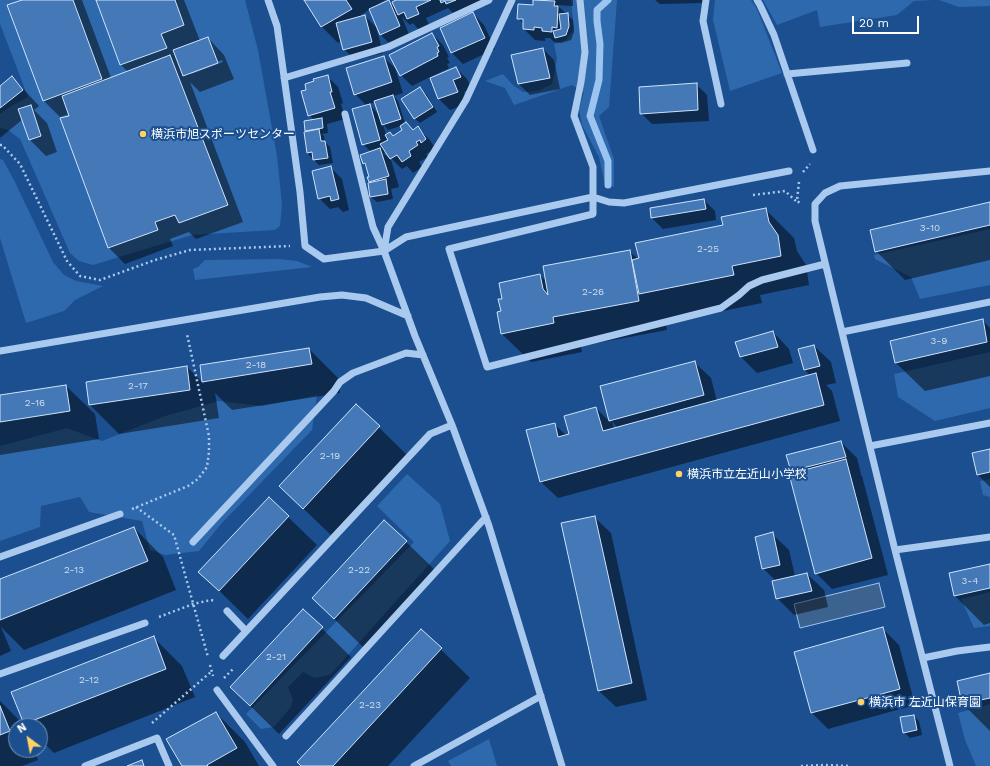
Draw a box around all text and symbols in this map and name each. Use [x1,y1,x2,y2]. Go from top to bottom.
scale bar [854,8,921,34]
text: 20 m [859,16,889,30]
place label: 横浜市旭スポーツセンター [151,127,295,141]
marker: 横浜市旭スポーツセンター [138,129,148,139]
house number: 3-10 [920,222,940,234]
house number: 2-25 [697,243,719,255]
house number: 2-26 [582,286,604,298]
house number: 3-9 [931,335,947,347]
house number: 2-18 [246,359,266,371]
house number: 2-17 [128,380,148,392]
house number: 2-16 [25,397,45,409]
house number: 2-19 [320,450,340,462]
place label: 横浜市立左近山小学校 [687,467,807,481]
marker: 横浜市立左近山小学校 [674,469,684,479]
house number: 2-13 [64,564,84,576]
house number: 2-22 [348,564,370,576]
house number: 3-4 [961,575,979,587]
house number: 2-21 [266,651,286,663]
house number: 2-12 [79,674,99,686]
place label: 横浜市 左近山保育園 [869,695,981,709]
marker: 横浜市 左近山保育園 [856,697,866,707]
house number: 2-23 [359,699,381,711]
north arrow [8,718,48,758]
text: N [15,721,29,736]

